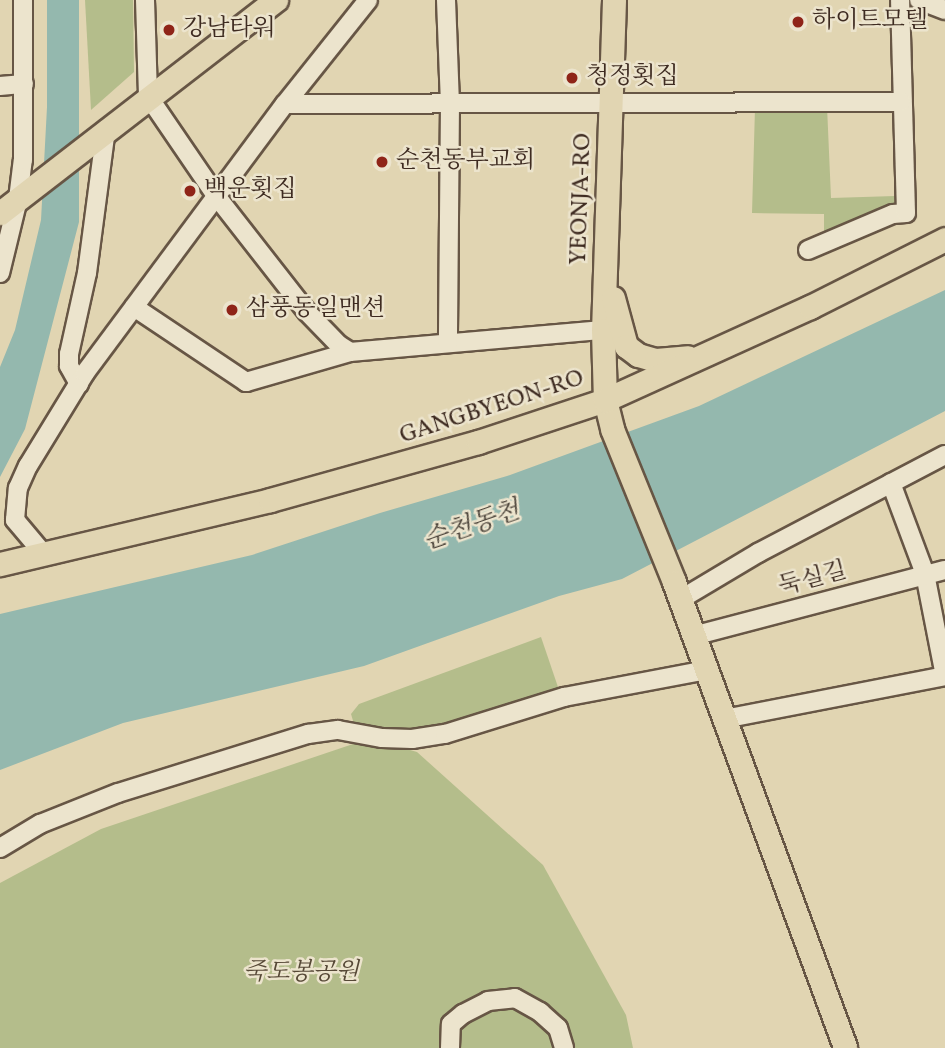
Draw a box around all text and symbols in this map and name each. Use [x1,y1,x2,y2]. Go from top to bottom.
place label: 하이트모텔 [812,8,928,36]
marker: 하이트모텔 [790,14,806,30]
place label: 강남타워 [183,16,276,44]
marker: 강남타워 [161,22,177,38]
place label: 청정횟집 [586,64,679,92]
marker: 청정횟집 [564,70,580,86]
street label: YEONJA-RO [565,133,599,265]
place label: 순천동부교회 [396,148,535,176]
marker: 순천동부교회 [374,154,390,170]
place label: 백운횟집 [204,177,297,205]
marker: 백운횟집 [182,183,198,199]
place label: 삼풍동일맨션 [246,296,385,324]
marker: 삼풍동일맨션 [224,302,240,318]
street label: GANGBYEON-RO [396,365,588,451]
water label: 순천동천 [419,496,525,558]
street label: 둑실길 [776,557,850,603]
park label: 죽도봉공원 [243,960,359,988]

